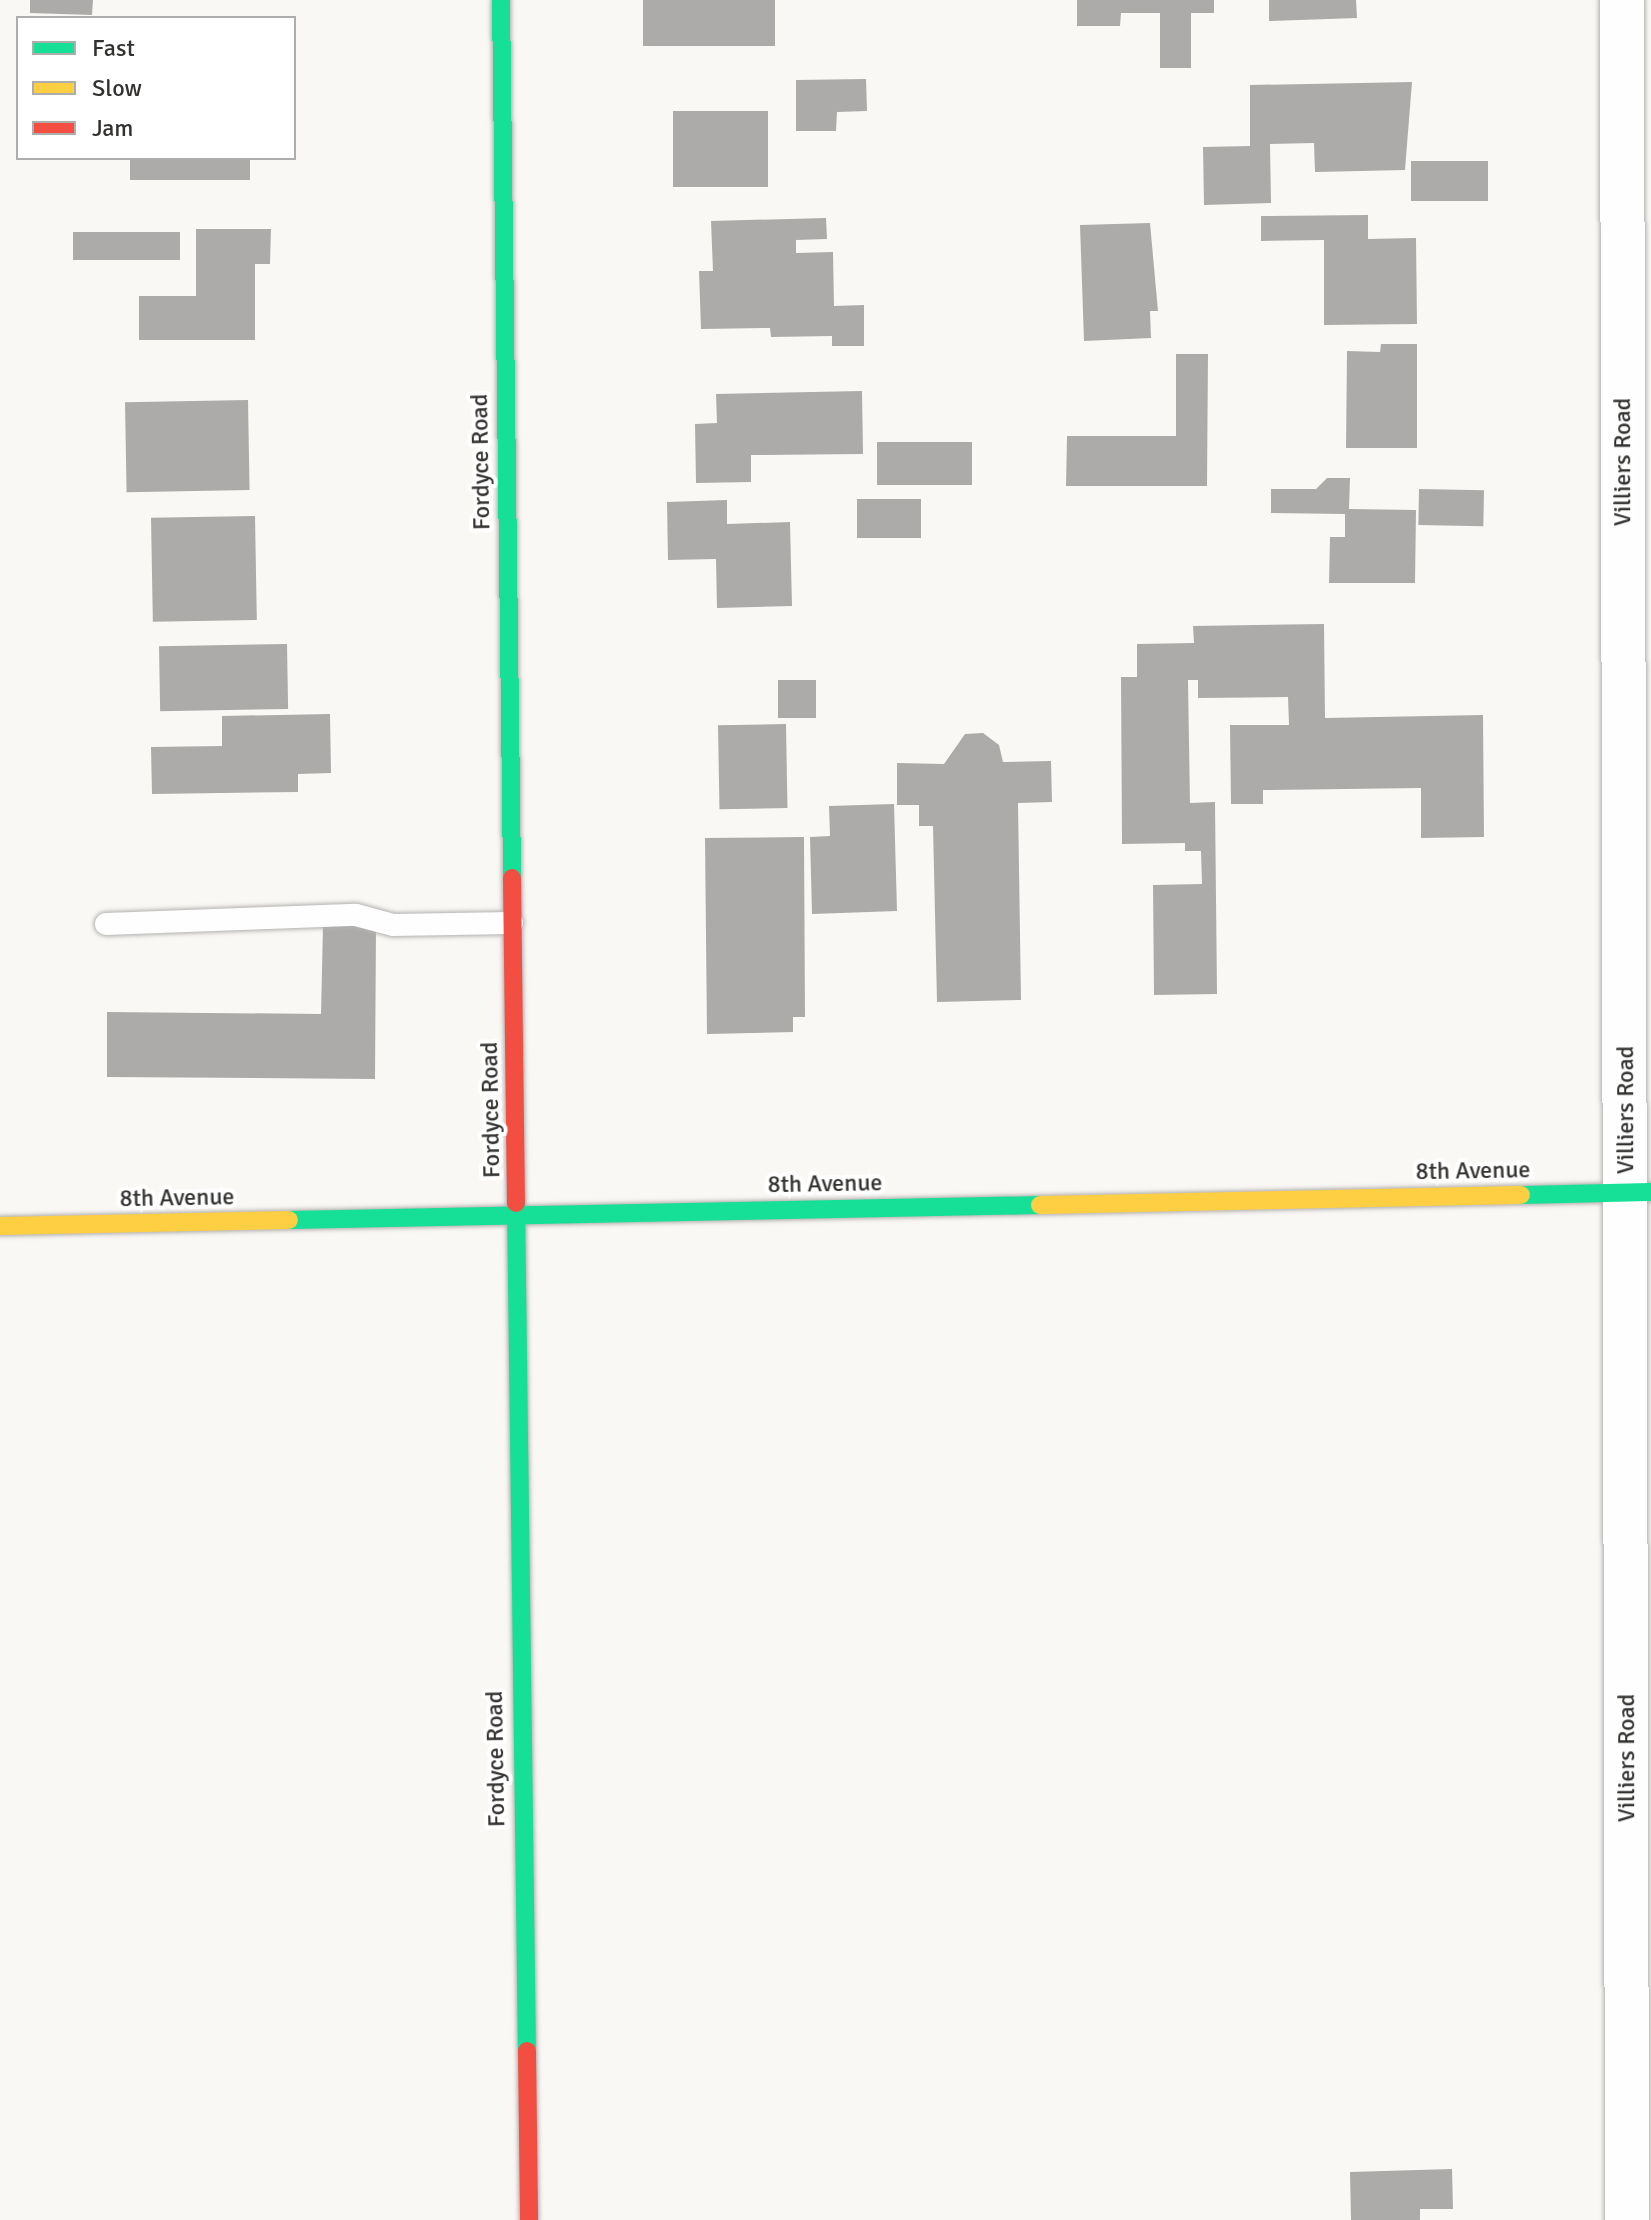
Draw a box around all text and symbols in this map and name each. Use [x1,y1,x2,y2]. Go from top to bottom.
legend [16,16,296,160]
text: Fast [92,33,135,63]
text: Slow [92,73,142,103]
text: Jam [92,113,133,143]
street label: Fordyce Road [465,394,497,530]
street label: Villiers Road [1609,398,1637,526]
street label: Fordyce Road [475,1042,507,1178]
street label: Villiers Road [1612,1046,1640,1174]
street label: 8th Avenue [1415,1156,1531,1186]
street label: 8th Avenue [767,1169,883,1199]
street label: 8th Avenue [119,1183,235,1213]
street label: Fordyce Road [480,1691,512,1827]
street label: Villiers Road [1613,1694,1641,1822]

